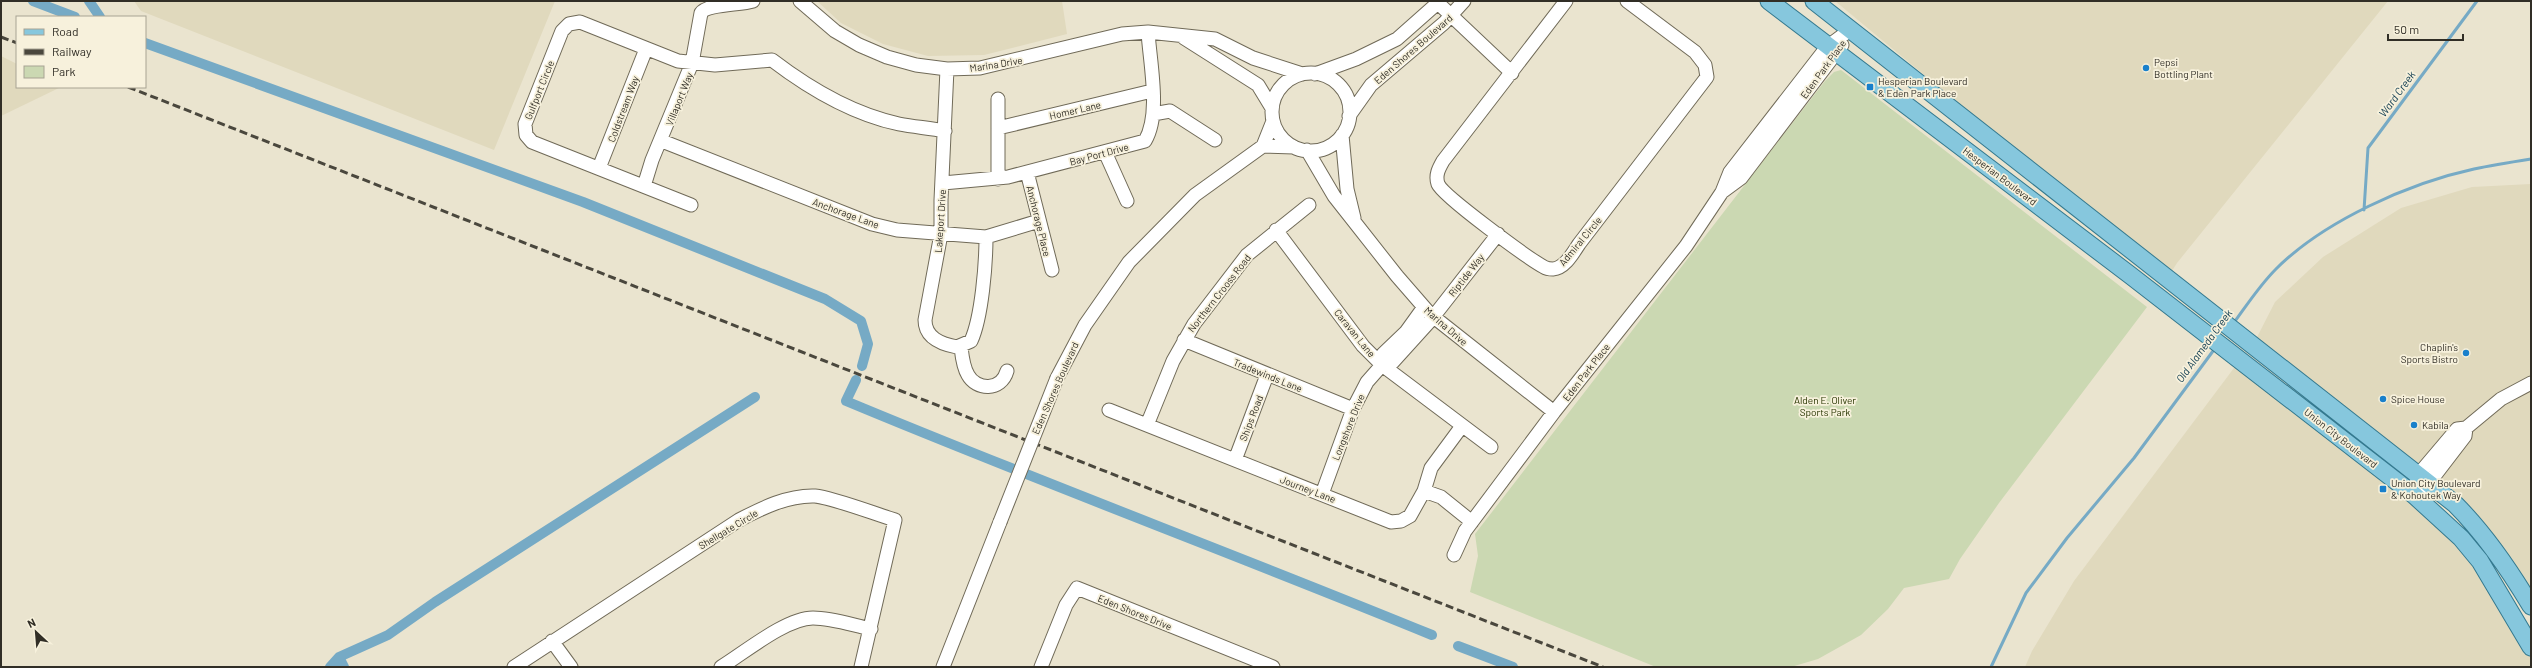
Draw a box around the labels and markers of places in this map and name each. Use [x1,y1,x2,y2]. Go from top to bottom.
place label: Pepsi Bottling Plant [2154,56,2213,80]
marker: Pepsi Bottling Plant [2141,63,2151,73]
place label: Hesperian Boulevard & Eden Park Place [1878,75,1967,99]
marker: Hesperian Boulevard & Eden Park Place [1865,82,1875,92]
place label: Chaplin's Sports Bistro [2401,341,2458,365]
marker: Chaplin's Sports Bistro [2461,348,2471,358]
place label: Spice House [2391,393,2445,405]
marker: Spice House [2378,394,2388,404]
place label: Kabila [2422,419,2449,431]
marker: Kabila [2409,420,2419,430]
place label: Union City Boulevard & Kohoutek Way [2391,477,2481,501]
marker: Union City Boulevard & Kohoutek Way [2378,484,2388,494]

